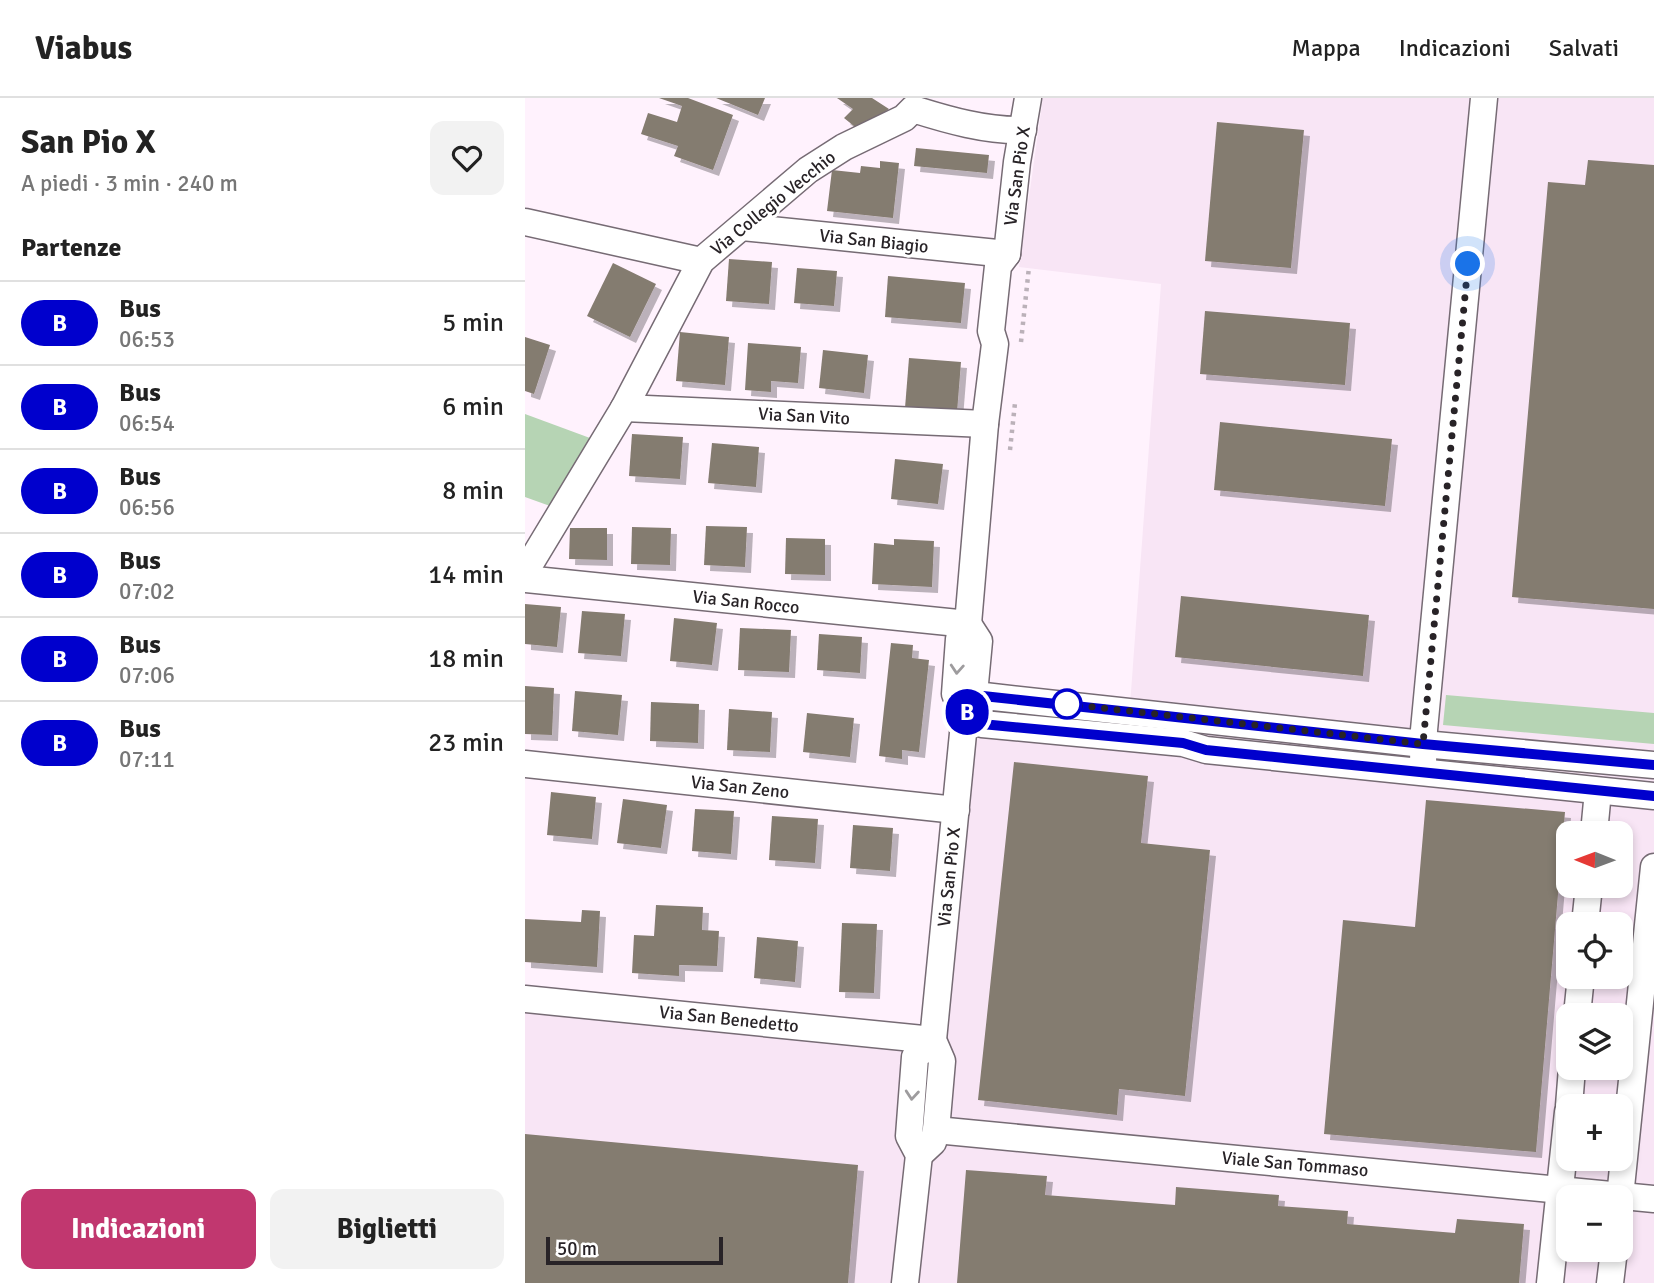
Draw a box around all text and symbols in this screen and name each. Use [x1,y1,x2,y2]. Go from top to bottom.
text: Viabus [35,28,132,69]
text: Mappa [1292,33,1361,63]
text: Indicazioni [1399,33,1511,63]
text: Salvati [1549,33,1619,63]
button: heart [430,121,504,195]
text: San Pio X [21,122,156,163]
street label: Via San Pio X [999,124,1035,227]
street label: Via Collegio Vecchio [706,146,840,260]
text: A piedi · 3 min · 240 m [21,169,238,198]
street label: Via San Biagio [818,224,930,258]
text: Partenze [21,232,121,264]
your location [1450,246,1485,281]
text: Bus [119,293,161,325]
text: 5 min [442,307,504,339]
text: B [52,308,67,338]
text: 06:53 [119,325,175,354]
text: Bus [119,377,161,409]
text: 6 min [442,391,504,423]
text: B [52,392,67,422]
street label: Via San Vito [758,403,850,429]
text: 06:54 [119,409,175,438]
text: Bus [119,461,161,493]
text: 8 min [442,475,504,507]
text: B [52,476,67,506]
text: 06:56 [119,493,175,522]
text: Bus [119,545,161,577]
text: 14 min [428,559,504,591]
text: B [52,560,67,590]
text: 07:02 [119,577,175,606]
street label: Via San Rocco [692,585,800,619]
text: Bus [119,629,161,661]
text: 18 min [428,643,504,675]
text: B [52,644,67,674]
text: 07:06 [119,661,175,690]
one-way arrow [950,664,965,675]
line badge: B [944,689,990,735]
unlabelled marker [1052,689,1082,719]
text: B [960,697,974,727]
text: Bus [119,713,161,745]
text: 23 min [428,727,504,759]
text: B [52,728,67,758]
text: 07:11 [119,745,175,774]
street label: Via San Zeno [690,771,790,803]
north arrow [1556,821,1633,898]
map controls [1556,821,1633,1262]
street label: Via San Pio X [933,826,965,928]
button: locate [1556,912,1633,989]
street label: Via San Benedetto [658,1001,800,1037]
button: layers [1556,1003,1633,1080]
one-way arrow [905,1089,920,1100]
button: + [1556,1094,1633,1171]
street label: Viale San Tommaso [1221,1147,1369,1181]
button: − [1556,1185,1633,1262]
button: Indicazioni [21,1189,256,1269]
button: Biglietti [270,1189,504,1269]
scale bar [546,1234,723,1266]
text: 50 m [557,1237,597,1261]

